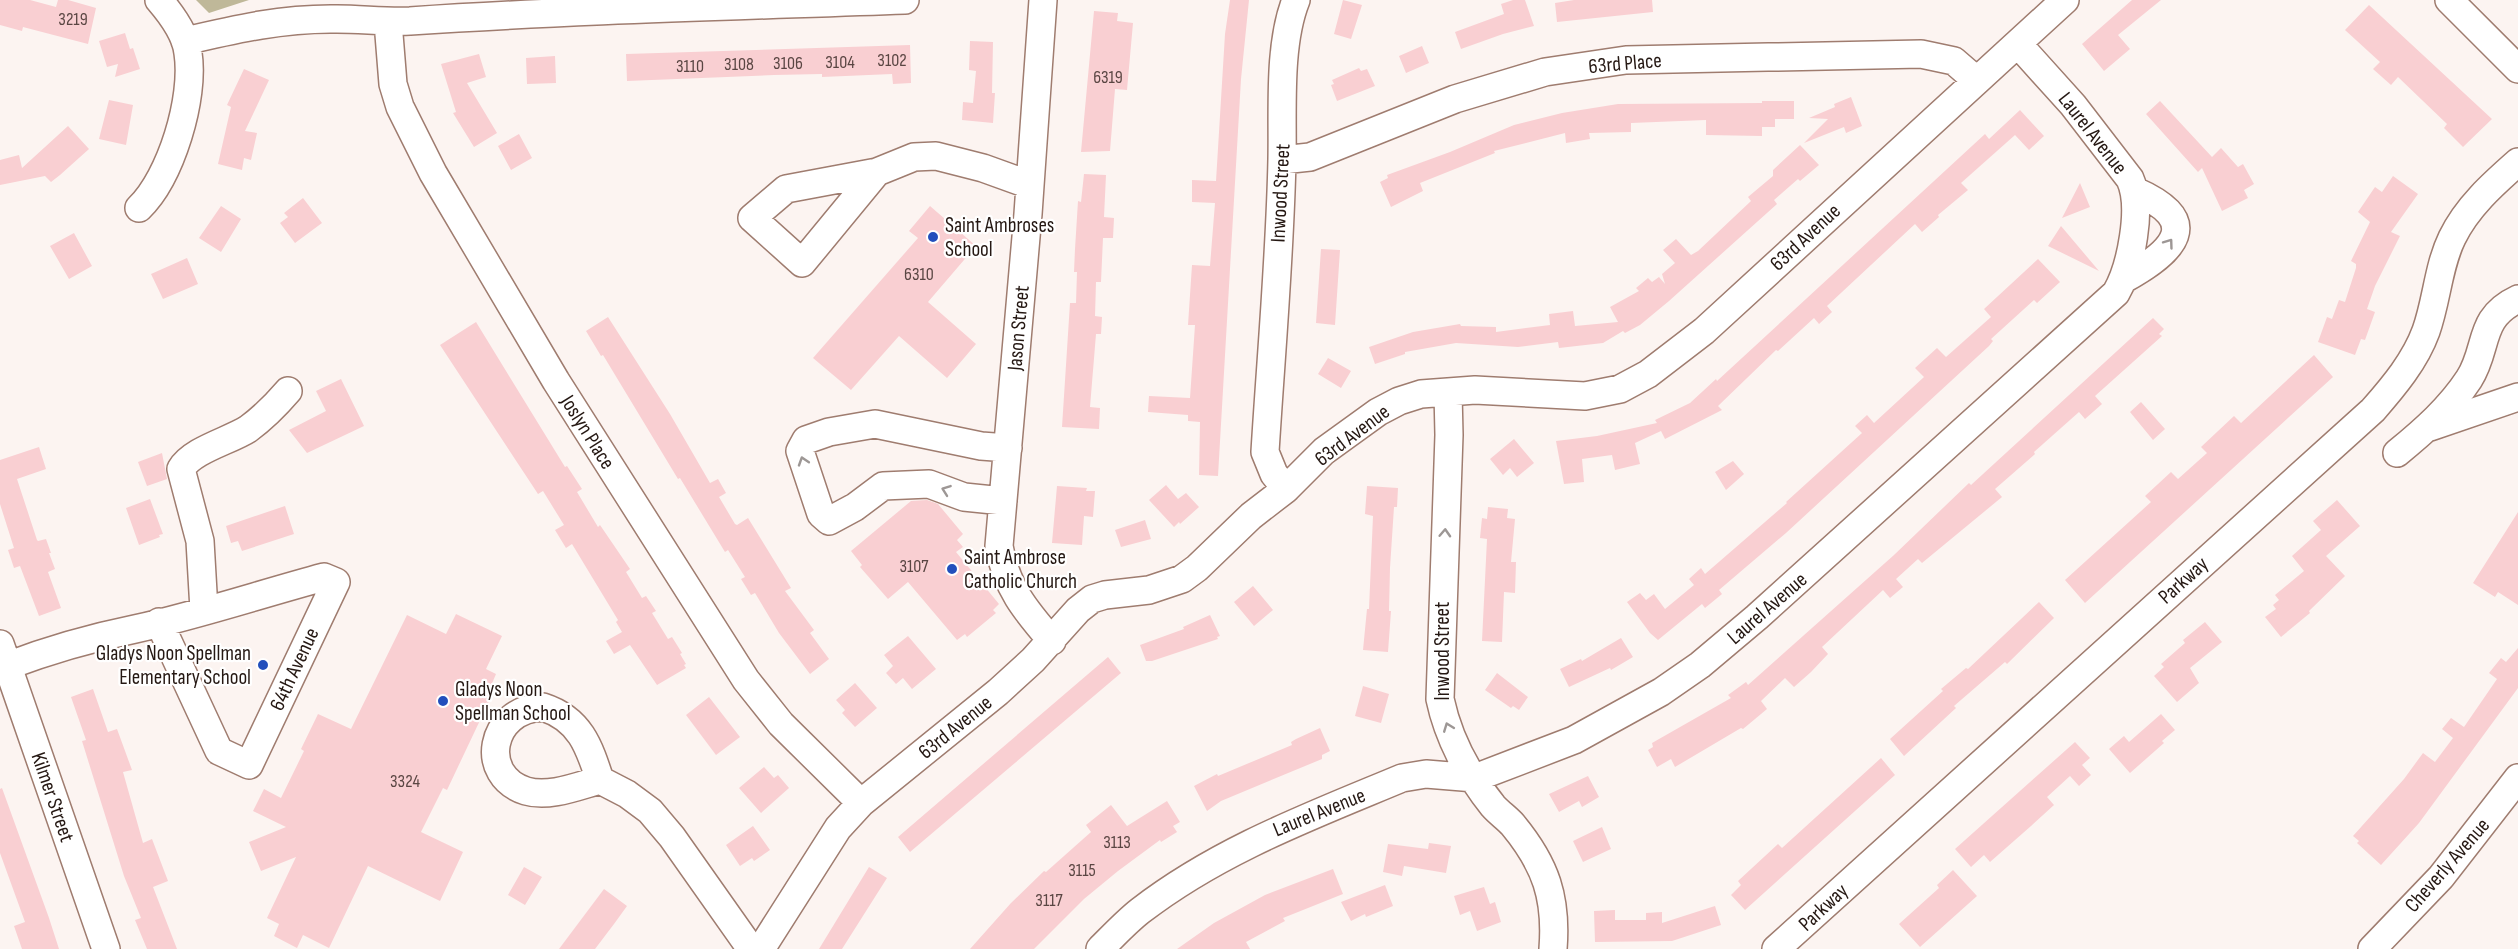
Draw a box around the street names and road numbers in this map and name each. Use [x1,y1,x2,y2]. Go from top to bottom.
street label: 63rd Place [1587,48,1663,79]
street label: Laurel Avenue [2053,87,2132,179]
street label: Inwood Street [1265,143,1296,243]
street label: 63rd Avenue [1765,199,1846,276]
street label: Jason Street [1002,284,1035,373]
street label: Joslyn Place [555,390,620,474]
street label: 63rd Avenue [1310,399,1395,472]
street label: Parkway [2153,552,2213,609]
street label: Laurel Avenue [1722,567,1812,650]
street label: Inwood Street [1430,602,1455,700]
street label: 64th Avenue [264,624,324,715]
street label: 63rd Avenue [914,690,997,765]
street label: Kilmer Street [26,749,79,845]
street label: Laurel Avenue [1269,783,1369,842]
street label: Cheverly Avenue [2400,813,2495,918]
street label: Parkway [1793,878,1853,936]

